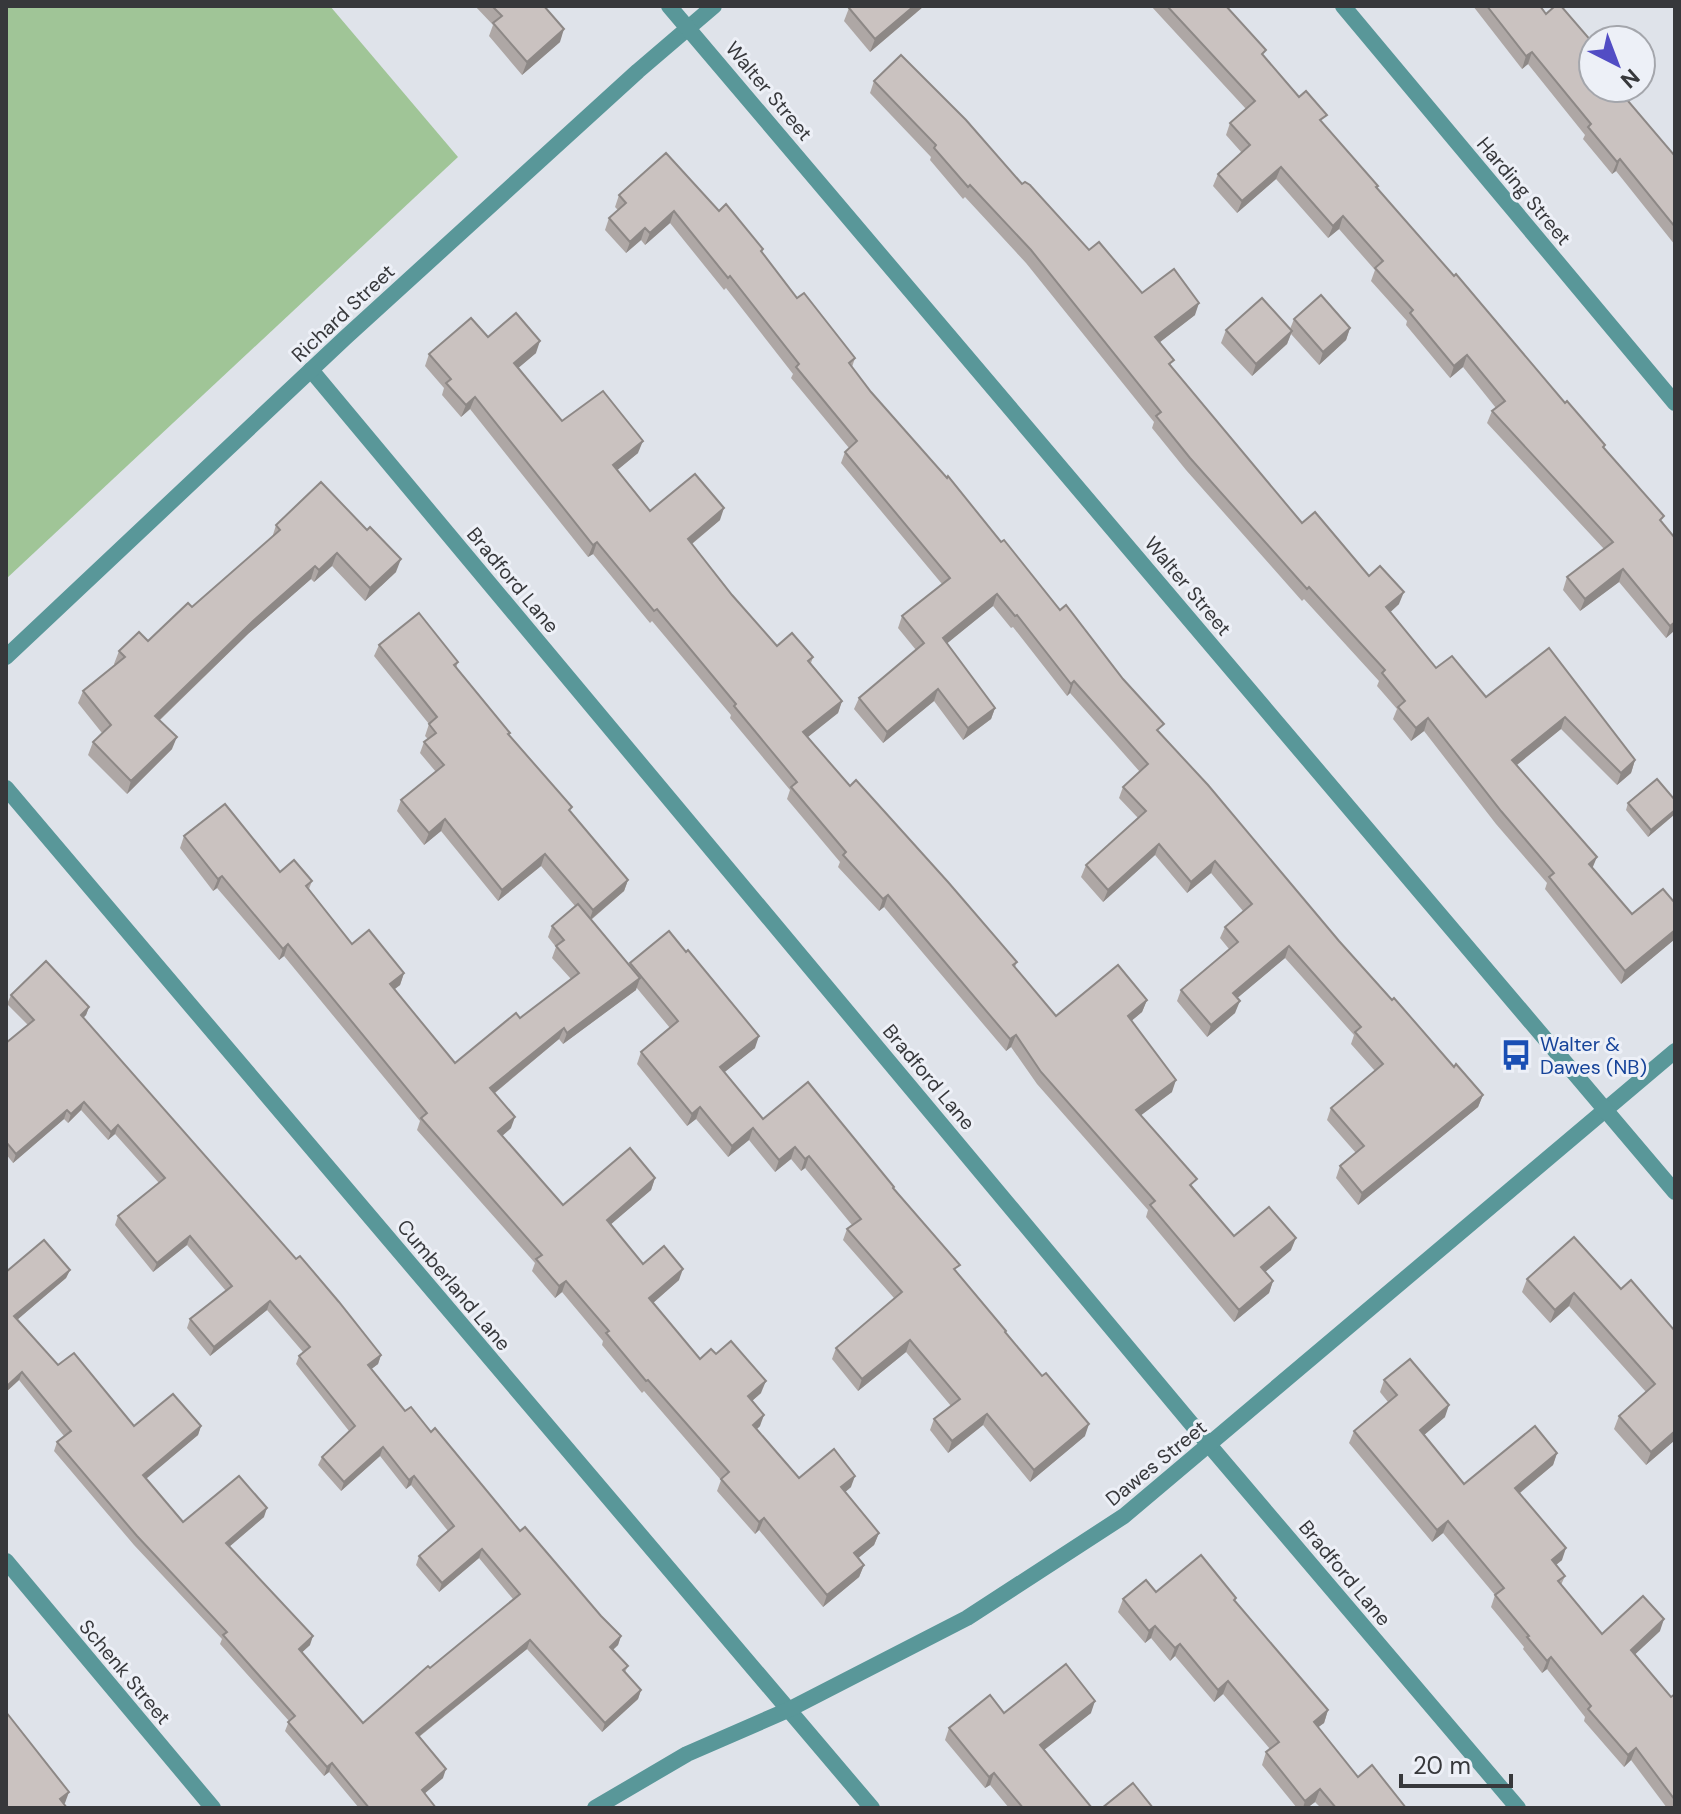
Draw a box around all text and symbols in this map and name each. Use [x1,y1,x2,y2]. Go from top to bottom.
north arrow [1577,24,1657,104]
street label: Walter Street [720,36,818,146]
text: N [1614,62,1646,95]
street label: Harding Street [1471,132,1577,251]
street label: Richard Street [286,258,400,368]
street label: Bradford Lane [461,522,565,638]
street label: Walter Street [1139,531,1237,641]
street label: Bradford Lane [877,1019,981,1135]
place label: Walter & Dawes (NB) [1540,1031,1647,1080]
bus stop icon: Walter & Dawes (NB) [1499,1038,1533,1072]
street label: Cumberland Lane [391,1214,517,1356]
street label: Dawes Street [1100,1414,1212,1512]
street label: Bradford Lane [1293,1515,1397,1631]
street label: Schenk Street [73,1614,177,1730]
scale bar [1401,1738,1511,1788]
text: 20 m [1413,1750,1471,1781]

